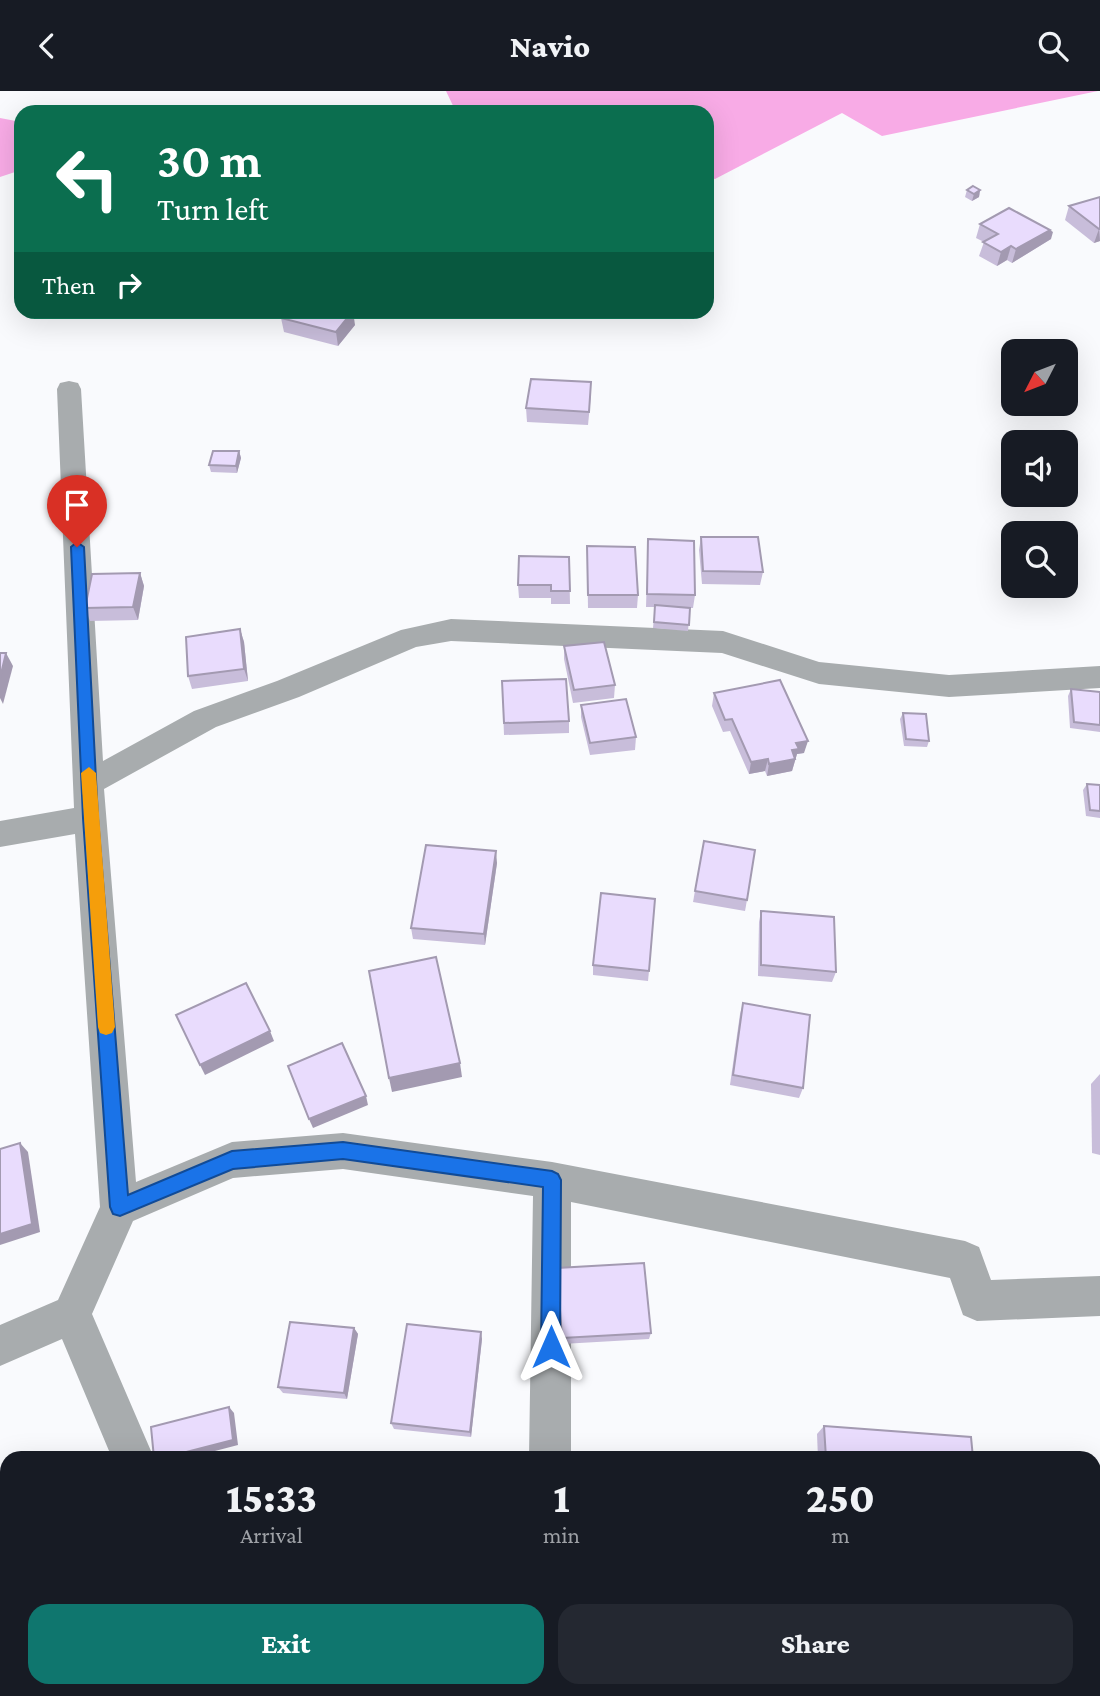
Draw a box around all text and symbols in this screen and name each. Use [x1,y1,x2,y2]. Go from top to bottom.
icon: back [28,27,66,65]
icon: search [1034,27,1072,65]
text: Navio [510,28,590,64]
icon: left [42,133,133,224]
text: 30 m [157,133,262,188]
text: Turn left [157,191,268,227]
icon: right [110,266,148,304]
text: Then [42,271,96,300]
north arrow [1001,339,1078,417]
map controls [1001,339,1078,598]
button: sound [1001,430,1078,507]
pin [47,475,107,547]
icon: arrive [58,486,96,524]
button: search [1001,521,1078,598]
position arrow [514,1310,588,1384]
text: 15:33 [226,1474,317,1521]
text: 1 [553,1474,570,1521]
text: 250 [806,1474,875,1521]
text: Arrival [240,1522,303,1548]
text: min [543,1522,580,1548]
text: m [831,1522,850,1548]
button: Exit [28,1604,544,1684]
button: Share [558,1604,1073,1684]

